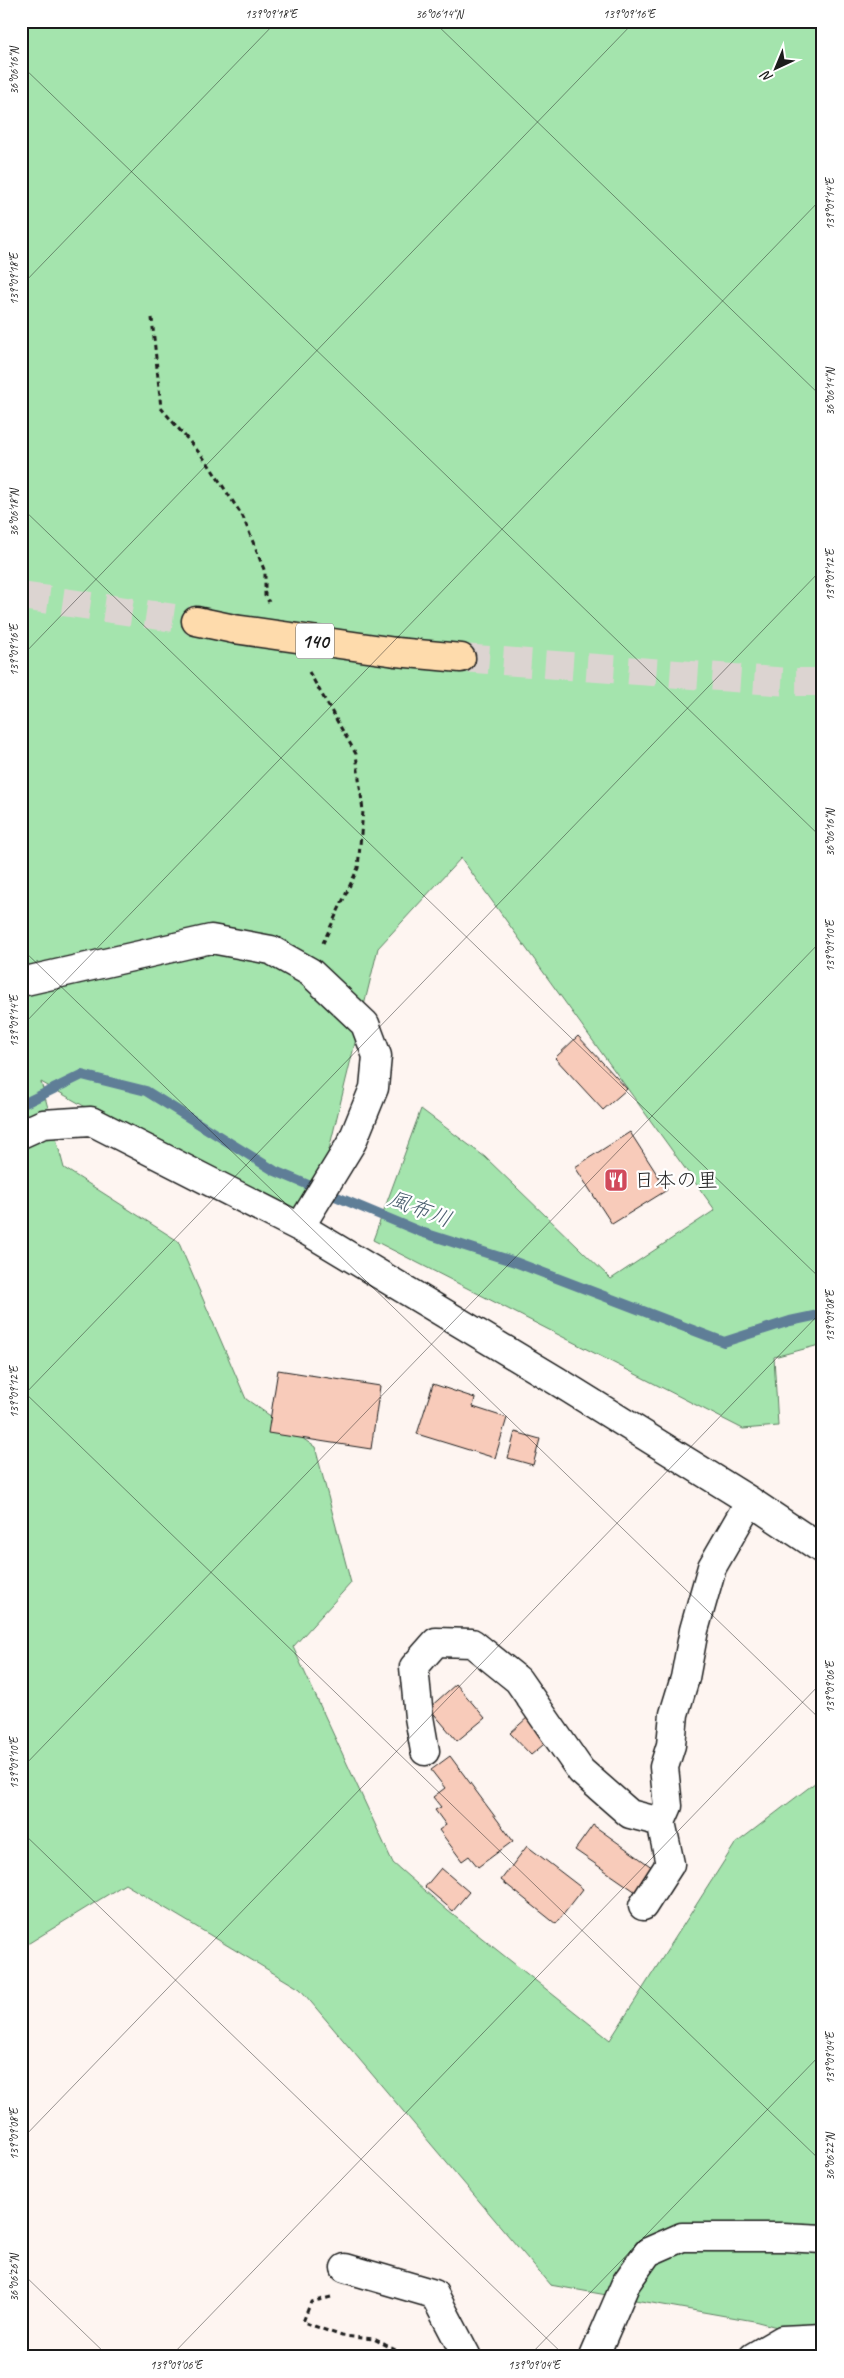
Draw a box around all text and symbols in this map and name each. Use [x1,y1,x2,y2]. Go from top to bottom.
text: 139°09'18"E [245,6,299,22]
text: 36°06'14"N [415,6,464,22]
text: 139°09'16"E [603,6,657,22]
north arrow [752,42,802,92]
text: 36°06'16"N [6,46,22,95]
text: N [757,66,776,86]
text: 139°09'14"E [822,176,838,230]
text: 139°09'18"E [6,251,22,305]
text: 36°06'14"N [822,367,838,416]
text: 36°06'18"N [6,488,22,537]
text: 139°09'12"E [822,547,838,601]
text: 139°09'16"E [6,622,22,676]
road number: 140 [296,624,334,658]
text: 36°06'16"N [822,808,838,857]
text: 139°09'10"E [822,918,838,972]
text: 139°09'14"E [6,993,22,1047]
restaurant icon: 日本の里 [603,1167,629,1193]
place label: 日本の里 [634,1167,718,1193]
water label: 風布川 [384,1184,456,1234]
text: 139°09'08"E [822,1288,838,1342]
text: 139°09'12"E [6,1364,22,1418]
text: 139°09'06"E [822,1659,838,1713]
text: 139°09'10"E [6,1735,22,1789]
text: 139°09'04"E [822,2030,838,2084]
text: 139°09'08"E [6,2106,22,2160]
text: 36°06'22"N [822,2132,838,2181]
text: 36°06'26"N [6,2253,22,2302]
text: 139°09'06"E [150,2357,204,2373]
text: 139°09'04"E [508,2357,562,2373]

